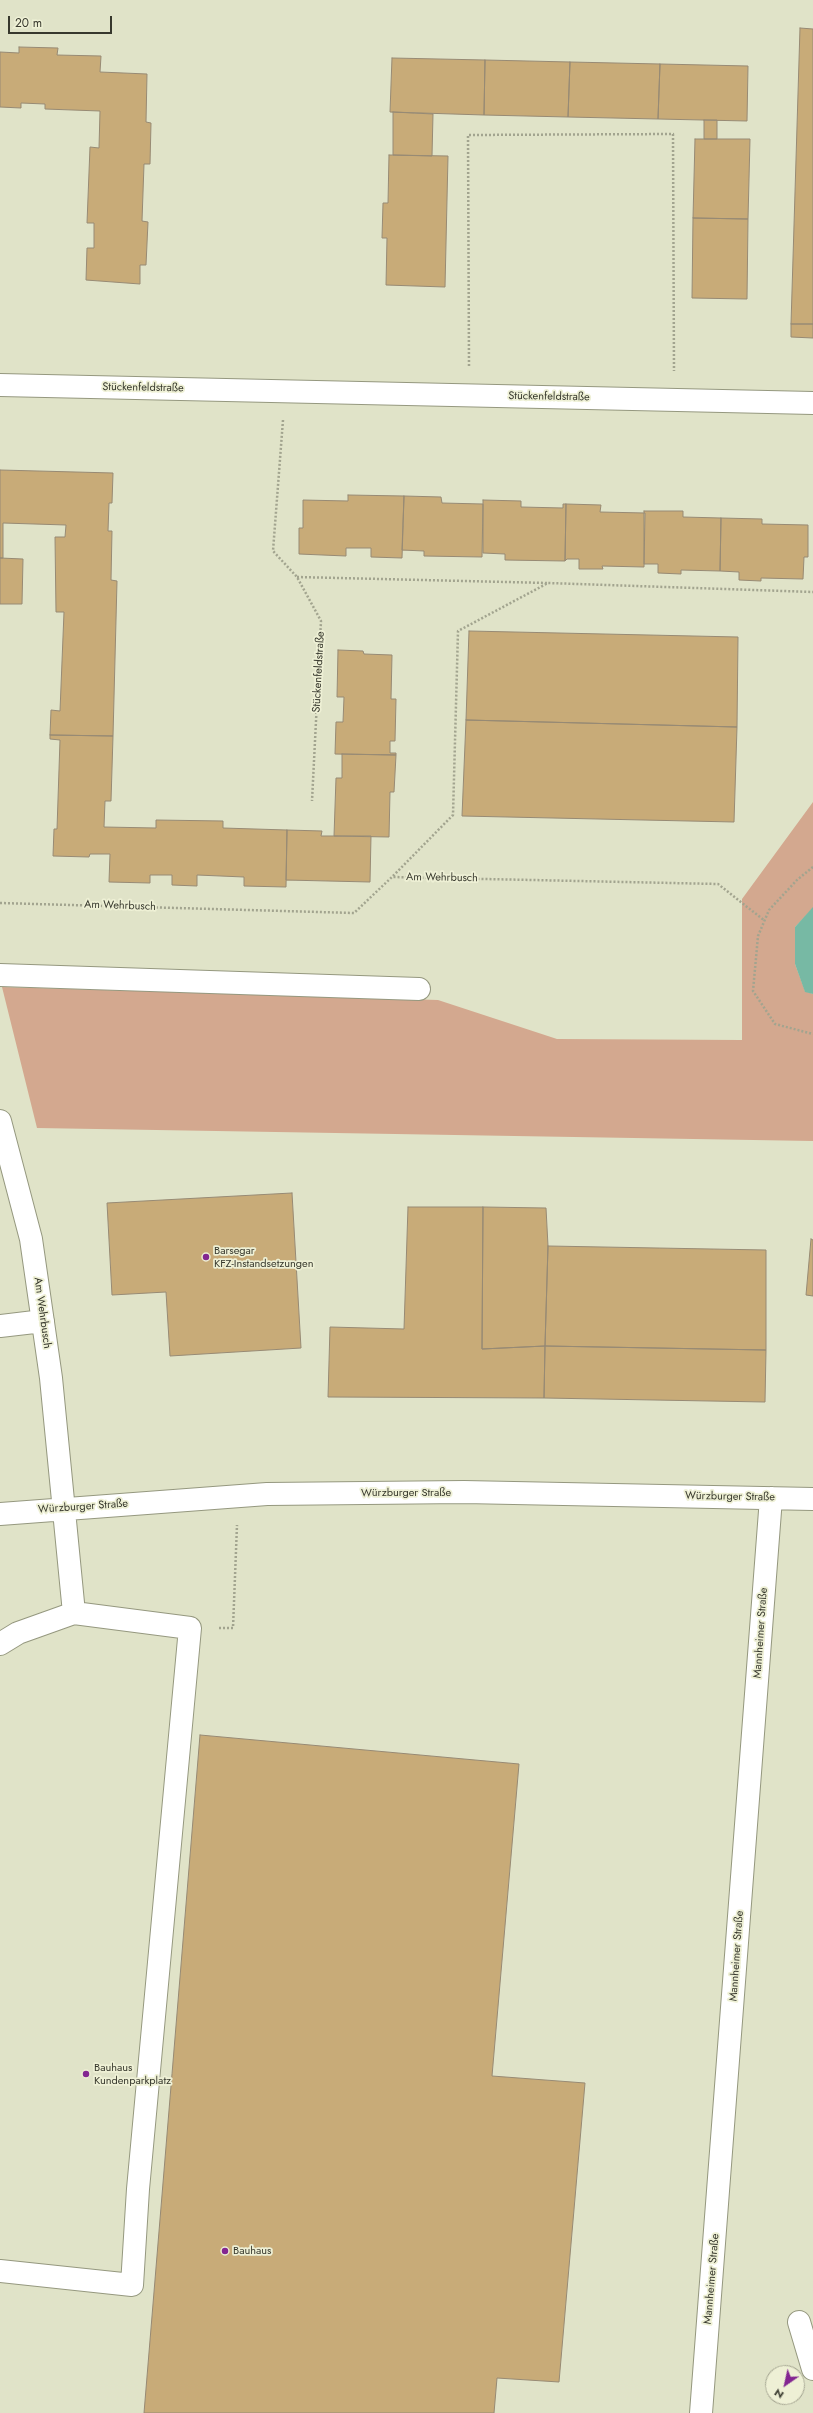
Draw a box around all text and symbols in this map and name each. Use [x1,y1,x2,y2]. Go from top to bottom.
scale bar [10,8,114,34]
text: 20 m [15,14,42,32]
street label: Stückenfeldstraße [102,381,184,395]
street label: Stückenfeldstraße [508,390,590,404]
street label: Stückenfeldstraße [310,631,328,713]
street label: Am Wehrbusch [406,871,478,885]
street label: Am Wehrbusch [84,898,156,914]
place label: Barsegar KFZ-Instandsetzungen [214,1244,314,1270]
marker: Barsegar KFZ-Instandsetzungen [201,1252,211,1262]
street label: Am Wehrbusch [30,1276,54,1350]
street label: Würzburger Straße [361,1486,451,1500]
street label: Würzburger Straße [685,1490,775,1504]
street label: Würzburger Straße [38,1497,128,1517]
street label: Mannheimer Straße [751,1587,771,1679]
street label: Mannheimer Straße [727,1910,747,2002]
place label: Bauhaus Kundenparkplatz [94,2061,171,2087]
marker: Bauhaus Kundenparkplatz [81,2069,91,2079]
street label: Mannheimer Straße [701,2233,723,2325]
place label: Bauhaus [233,2244,271,2258]
marker: Bauhaus [220,2246,230,2256]
north arrow [765,2365,805,2405]
text: N [771,2385,787,2403]

